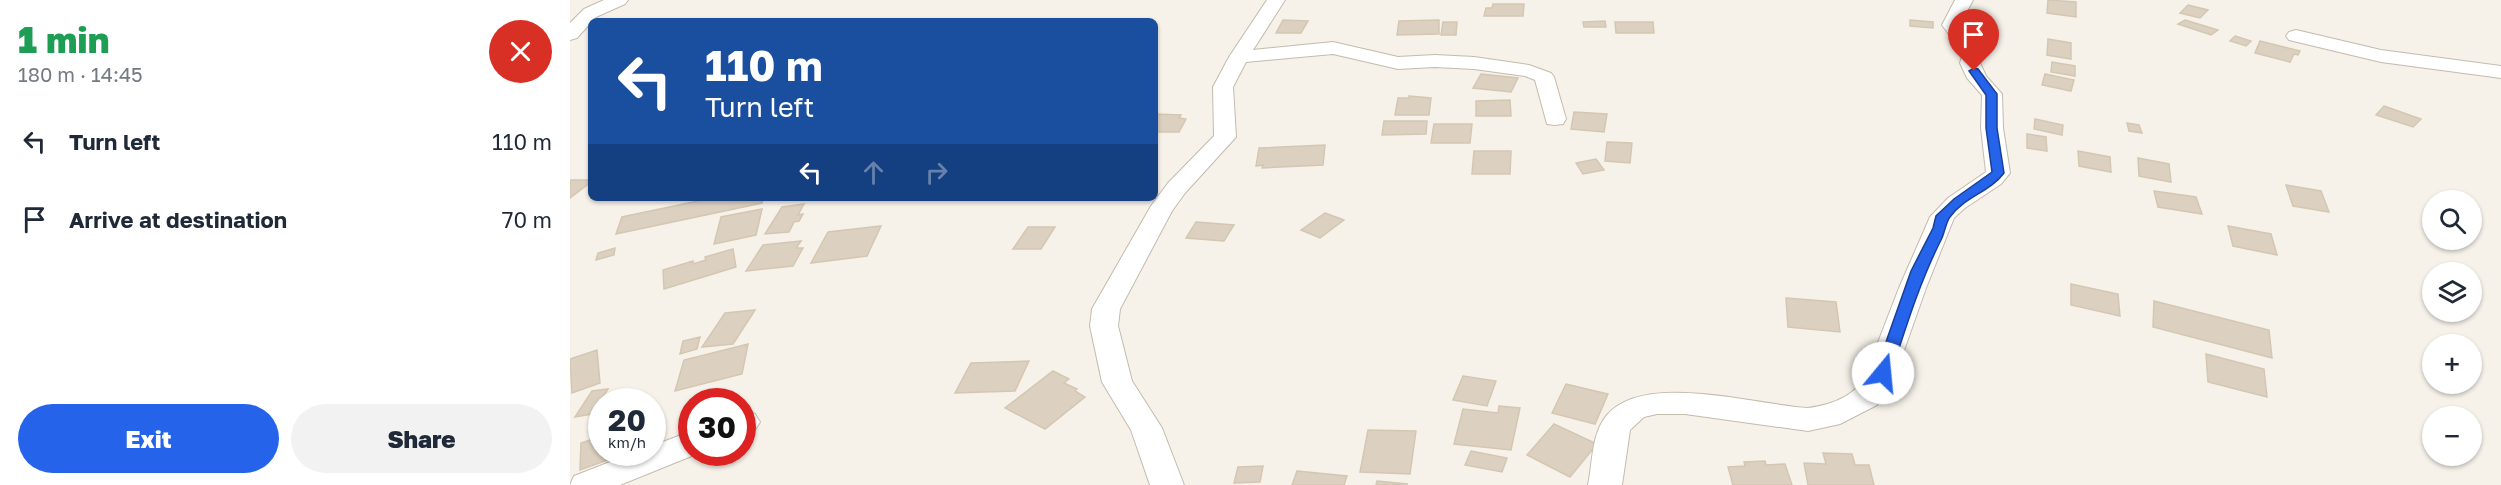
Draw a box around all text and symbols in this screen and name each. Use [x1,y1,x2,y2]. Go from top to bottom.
pin [1948,9,1999,71]
text: 1 min [18,18,109,61]
icon: arrive [1957,18,1990,51]
button: close [489,20,552,83]
text: 110 m [705,40,823,90]
icon: left [606,42,684,120]
text: 180 m · 14:45 [18,62,143,86]
text: Turn left [705,91,814,123]
icon: left [18,125,51,158]
text: Turn left [69,128,160,155]
text: 110 m [492,128,552,155]
icon: left [794,156,827,189]
icon: ahead [857,156,890,189]
icon: right [920,156,953,189]
map controls [2422,190,2482,466]
button: search [2422,190,2482,250]
icon: arrive [18,203,51,236]
text: Arrive at destination [69,206,287,233]
text: 70 m [502,206,552,233]
button: layers [2422,262,2482,322]
button: + [2422,334,2482,394]
position arrow [1851,341,1915,405]
speed limit sign: 30 [678,388,756,466]
text: 20 [608,402,646,438]
button: Exit [18,404,279,473]
button: Share [291,404,552,473]
button: − [2422,406,2482,466]
text: km/h [608,433,646,451]

